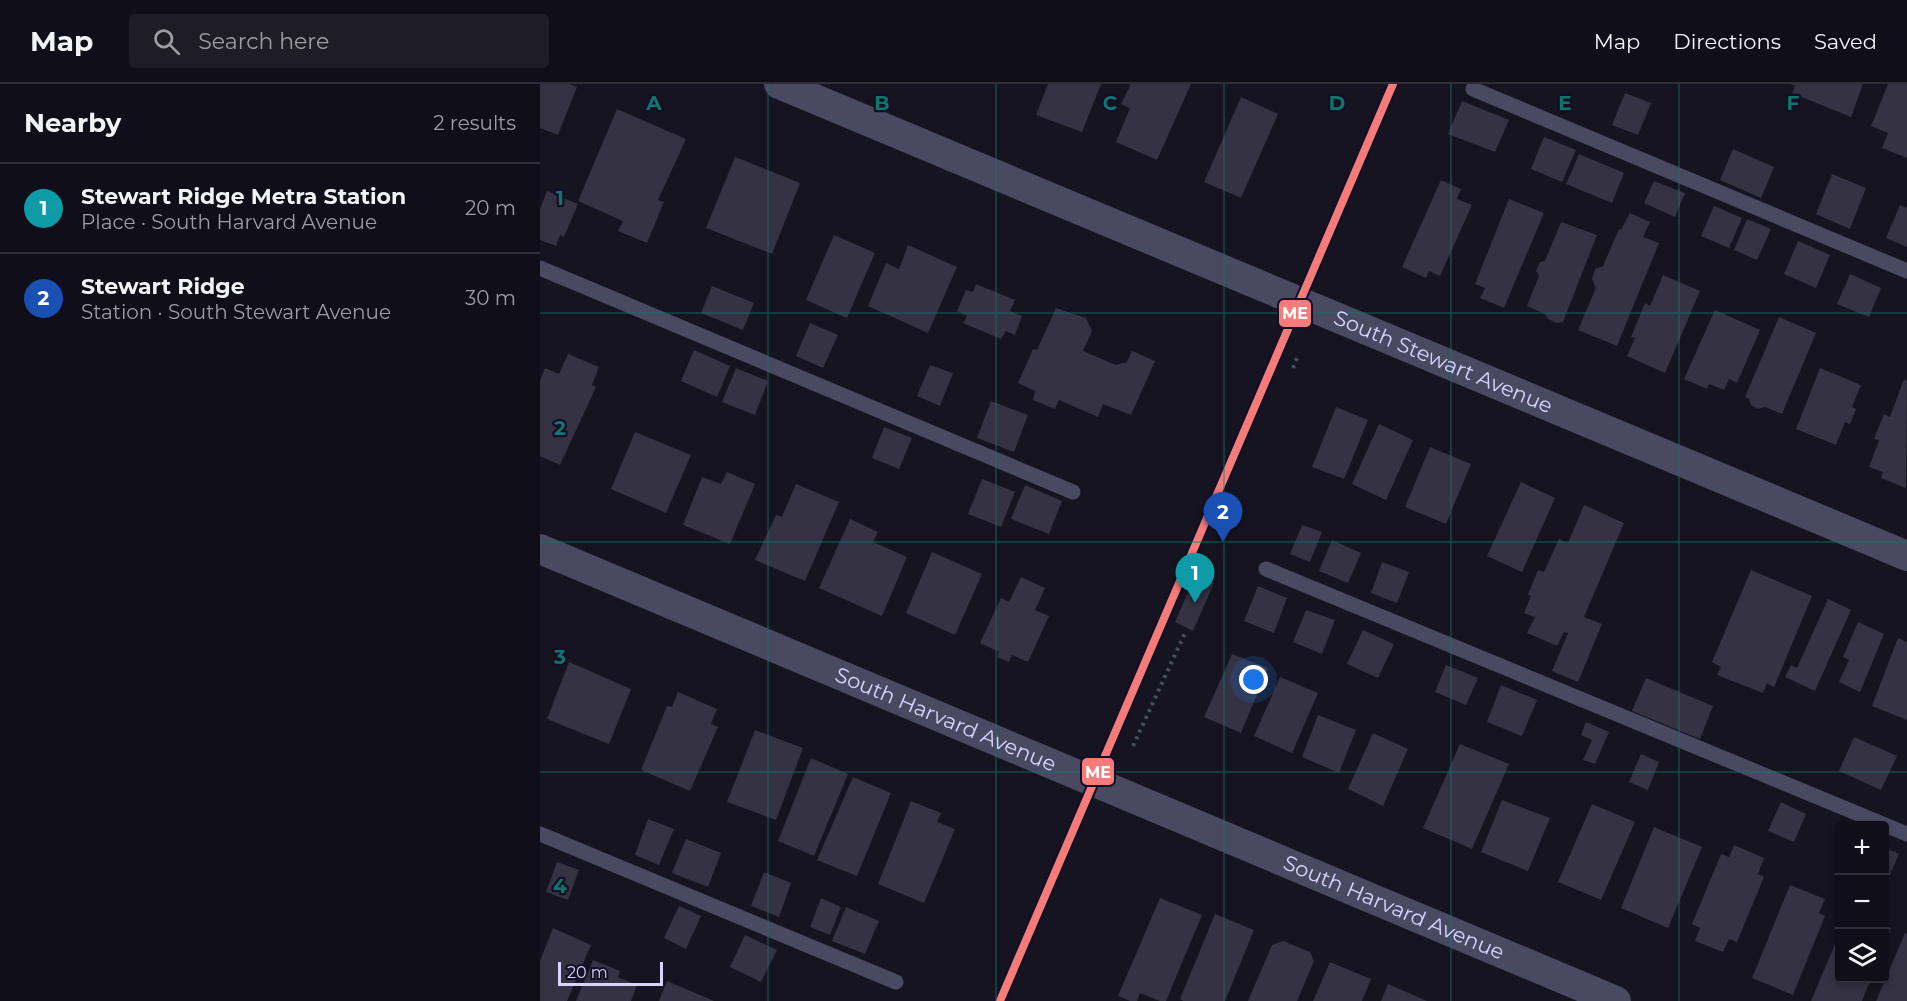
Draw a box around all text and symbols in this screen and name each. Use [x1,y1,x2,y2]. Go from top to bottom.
search box [129,14,549,68]
text: Map [30,24,93,58]
icon: search [150,25,183,58]
text: Search here [198,28,329,55]
text: Map [1594,29,1640,54]
text: Directions [1673,29,1781,54]
text: Saved [1814,29,1877,54]
text: A [645,91,662,115]
text: B [874,91,890,115]
text: C [1103,91,1118,115]
text: D [1329,91,1345,115]
text: E [1558,91,1572,115]
text: F [1787,91,1800,115]
text: Nearby [24,107,121,139]
text: 2 results [433,111,516,135]
text: Stewart Ridge Metra Station [81,183,406,210]
text: 1 [556,186,564,210]
text: 1 [40,196,47,220]
text: 20 m [465,196,516,220]
text: Place · South Harvard Avenue [81,210,377,234]
text: Stewart Ridge [81,273,245,300]
text: 2 [38,286,49,310]
text: 30 m [465,286,516,310]
line badge: ME [1278,299,1312,328]
text: Station · South Stewart Avenue [81,300,391,324]
text: ME [1282,304,1308,323]
street label: South Stewart Avenue [1330,305,1556,418]
text: 2 [554,416,566,440]
pin: 2 [1204,492,1242,542]
pin: 1 [1176,554,1214,603]
text: 3 [553,645,566,669]
street label: South Harvard Avenue [832,661,1060,776]
your location [1239,665,1268,694]
line badge: ME [1081,757,1115,786]
text: ME [1085,763,1111,782]
map controls [1835,821,1889,983]
button: + [1835,821,1889,875]
street label: South Harvard Avenue [1280,850,1508,965]
text: 4 [553,874,567,898]
button: − [1835,875,1889,929]
button: layers [1835,929,1889,983]
scale bar [558,959,663,986]
text: 20 m [567,963,608,982]

